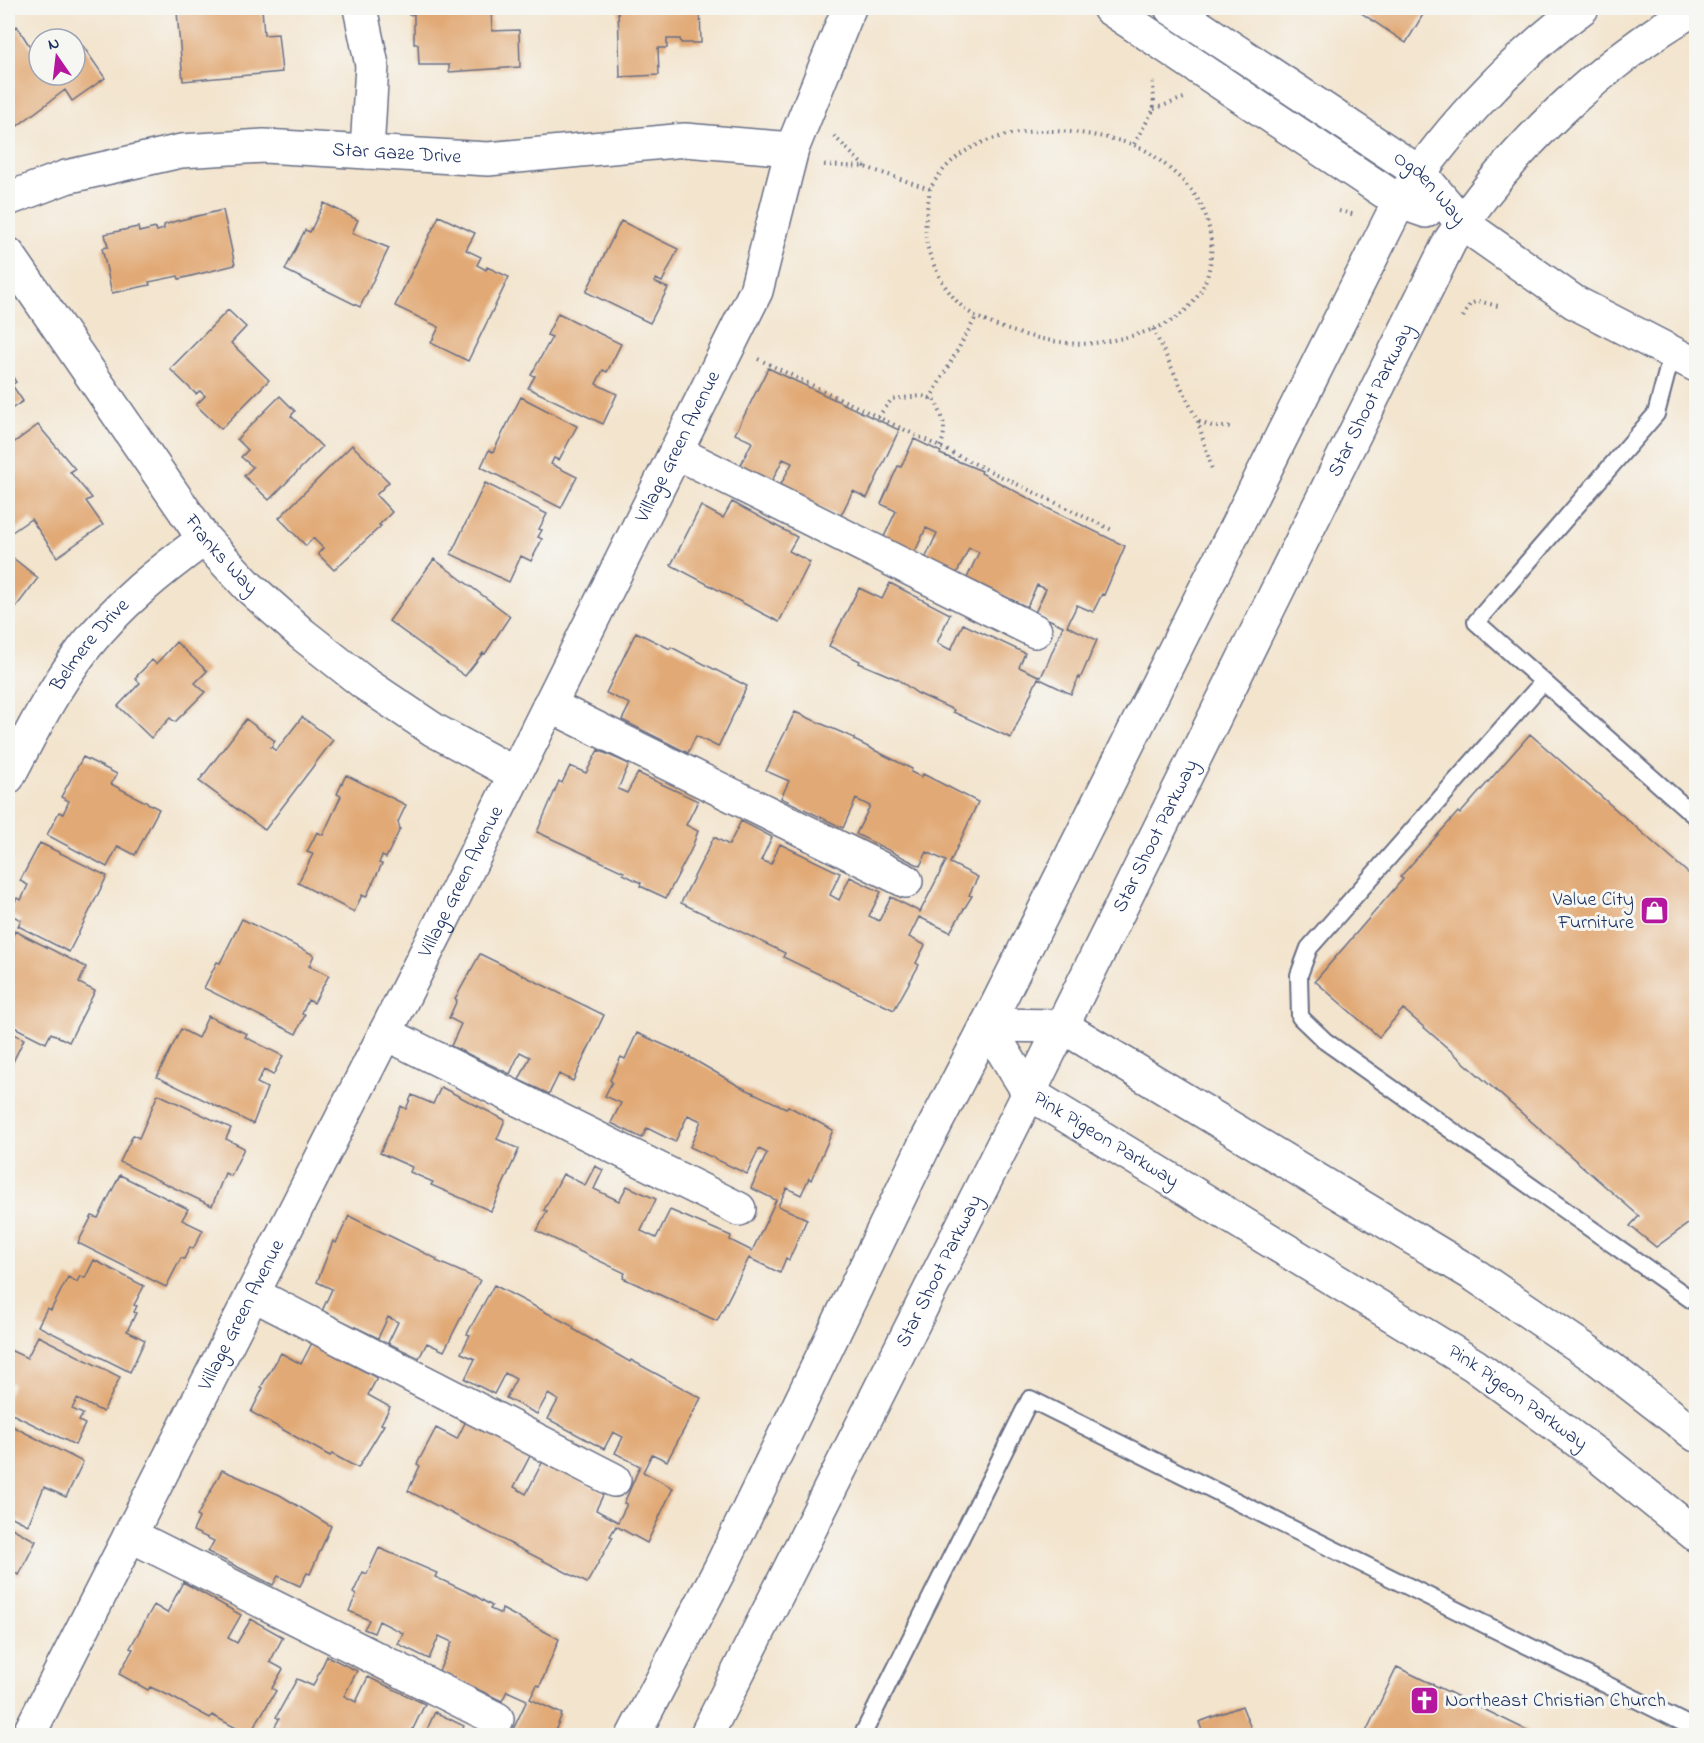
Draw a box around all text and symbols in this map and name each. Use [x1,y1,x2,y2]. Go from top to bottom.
north arrow [27,27,87,87]
text: N [46,31,62,57]
street label: Star Gaze Drive [331,135,462,172]
street label: Ogden Way [1387,144,1473,232]
street label: Star Shoot Parkway [1321,319,1421,482]
street label: Village Green Avenue [628,366,728,528]
street label: Franks Way [176,508,264,603]
street label: Belmere Drive [43,592,136,698]
street label: Star Shoot Parkway [1106,755,1206,918]
street label: Village Green Avenue [411,801,512,963]
place label: Value City Furniture [1552,886,1634,938]
shop icon: Value City Furniture [1639,895,1671,927]
street label: Pink Pigeon Parkway [1027,1084,1184,1196]
street label: Star Shoot Parkway [889,1190,990,1353]
street label: Village Green Avenue [191,1235,292,1397]
street label: Pink Pigeon Parkway [1442,1338,1594,1458]
church icon: Northeast Christian Church [1408,1685,1440,1717]
place label: Northeast Christian Church [1445,1687,1666,1716]

